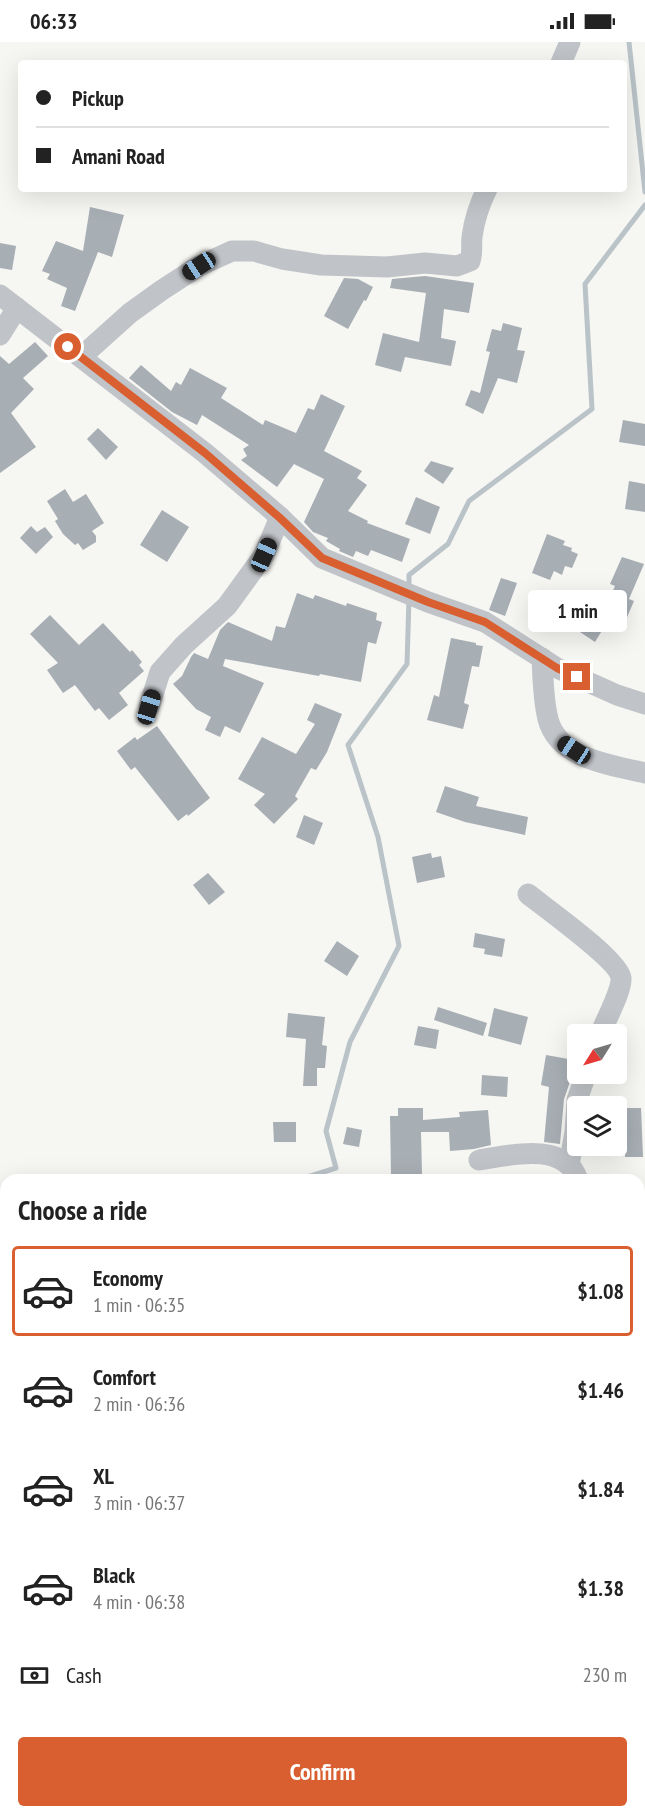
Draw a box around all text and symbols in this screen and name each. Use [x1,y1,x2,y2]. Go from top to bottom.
text: 06:33 [30,7,78,35]
text: Pickup [72,84,124,112]
text: Amani Road [72,142,165,170]
car [179,249,219,283]
route start [54,333,81,360]
car [248,535,280,575]
callout: 1 min [528,590,626,632]
text: 1 min [557,598,598,624]
route end [563,663,590,690]
car [135,687,163,727]
car [554,733,594,767]
north arrow [567,1024,627,1084]
map controls [567,1024,627,1156]
button: layers [567,1096,627,1156]
text: Choose a ride [18,1193,147,1227]
icon: car [21,1264,75,1318]
text: Economy [93,1264,163,1292]
text: $1.08 [577,1277,624,1305]
text: 1 min · 06:35 [93,1292,185,1318]
icon: car [21,1363,75,1417]
text: Comfort [93,1363,156,1391]
text: $1.46 [577,1376,624,1404]
text: 2 min · 06:36 [93,1391,185,1417]
icon: car [21,1462,75,1516]
text: XL [93,1462,114,1490]
text: $1.84 [577,1475,624,1503]
text: 3 min · 06:37 [93,1490,185,1516]
icon: car [21,1561,75,1615]
text: Black [93,1561,135,1589]
text: $1.38 [577,1574,624,1602]
text: 4 min · 06:38 [93,1589,185,1615]
icon: cash [18,1659,51,1692]
text: Cash [66,1661,102,1689]
text: 230 m [583,1662,627,1688]
button: Confirm [18,1737,627,1806]

